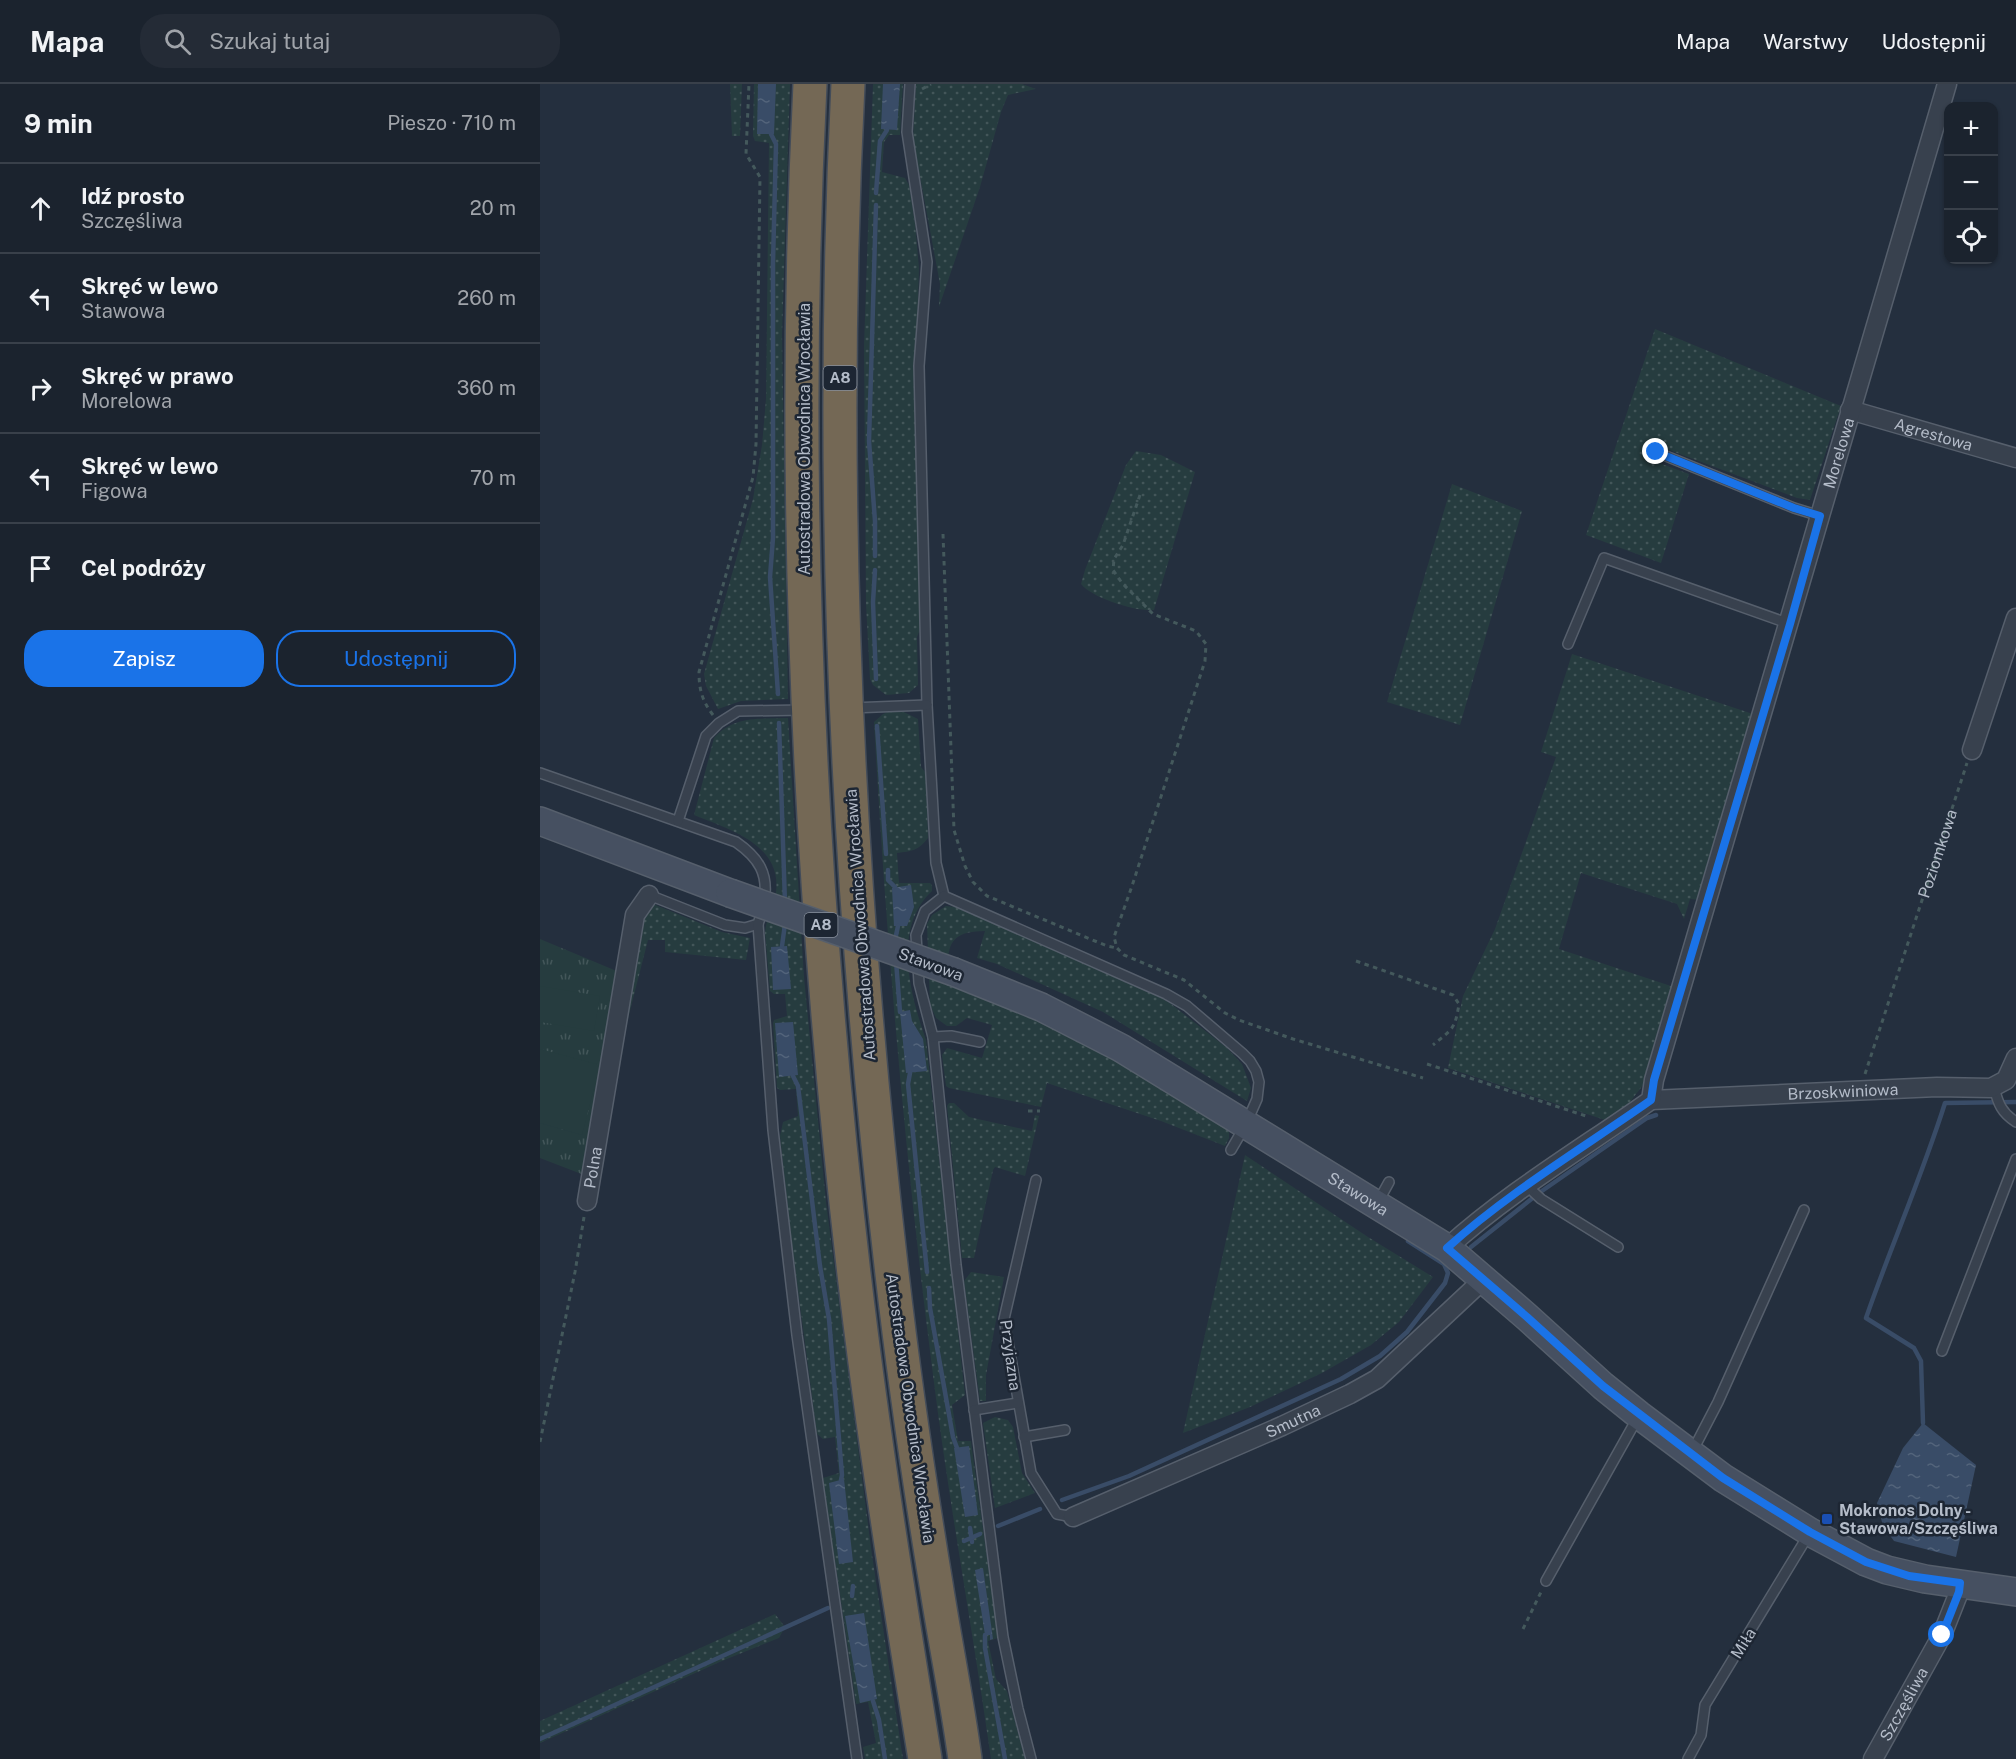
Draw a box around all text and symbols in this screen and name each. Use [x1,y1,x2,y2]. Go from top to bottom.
search box [140,14,560,68]
text: Mapa [30,25,104,58]
icon: search [161,25,194,58]
text: Szukaj tutaj [209,28,330,54]
text: Mapa [1676,29,1730,54]
text: Warstwy [1763,29,1848,54]
text: Udostępnij [1881,29,1986,54]
map controls [1944,102,1998,264]
button: + [1944,102,1998,156]
text: 9 min [24,108,93,139]
text: Pieszo · 710 m [387,111,516,135]
button: − [1944,156,1998,210]
text: Idź prosto [81,183,185,209]
icon: ahead [24,192,57,225]
text: 20 m [470,196,516,220]
text: Szczęśliwa [81,209,183,233]
button: locate [1944,210,1998,264]
text: Skręć w lewo [81,273,218,299]
icon: left [24,282,57,315]
text: 260 m [457,286,516,310]
text: Stawowa [81,299,165,323]
street label: Autostradowa Obwodnica Wrocławia [795,303,814,575]
text: Skręć w prawo [81,363,234,389]
road number: A8 [824,366,856,390]
icon: right [24,372,57,405]
text: 360 m [457,376,516,400]
text: Morelowa [81,389,172,413]
street label: Agrestowa [1892,414,1975,455]
street label: Morelowa [1820,416,1858,491]
route end [1642,438,1668,464]
text: Skręć w lewo [81,453,218,479]
icon: left [24,462,57,495]
text: 70 m [470,466,516,490]
text: Figowa [81,479,148,503]
icon: arrive [24,552,57,585]
text: Cel podróży [81,555,206,581]
button: Zapisz [24,630,264,687]
button: Udostępnij [276,630,516,687]
street label: Autostradowa Obwodnica Wrocławia [842,788,879,1061]
street label: Poziomkowa [1914,807,1961,900]
road number: A8 [804,913,838,937]
street label: Stawowa [896,944,966,985]
street label: Brzoskwiniowa [1787,1080,1899,1104]
street label: Polna [580,1145,606,1190]
street label: Stawowa [1324,1168,1392,1220]
street label: Autostradowa Obwodnica Wrocławia [882,1272,939,1544]
street label: Przyjazna [996,1318,1025,1392]
street label: Smutna [1263,1400,1323,1442]
place label: Mokronos Dolny - Stawowa/Szczęśliwa [1839,1501,1998,1538]
marker: Mokronos Dolny - Stawowa/Szczęśliwa [1820,1512,1834,1526]
route start [1928,1621,1954,1647]
street label: Miła [1727,1624,1760,1662]
street label: Szczęśliwa [1876,1664,1932,1744]

